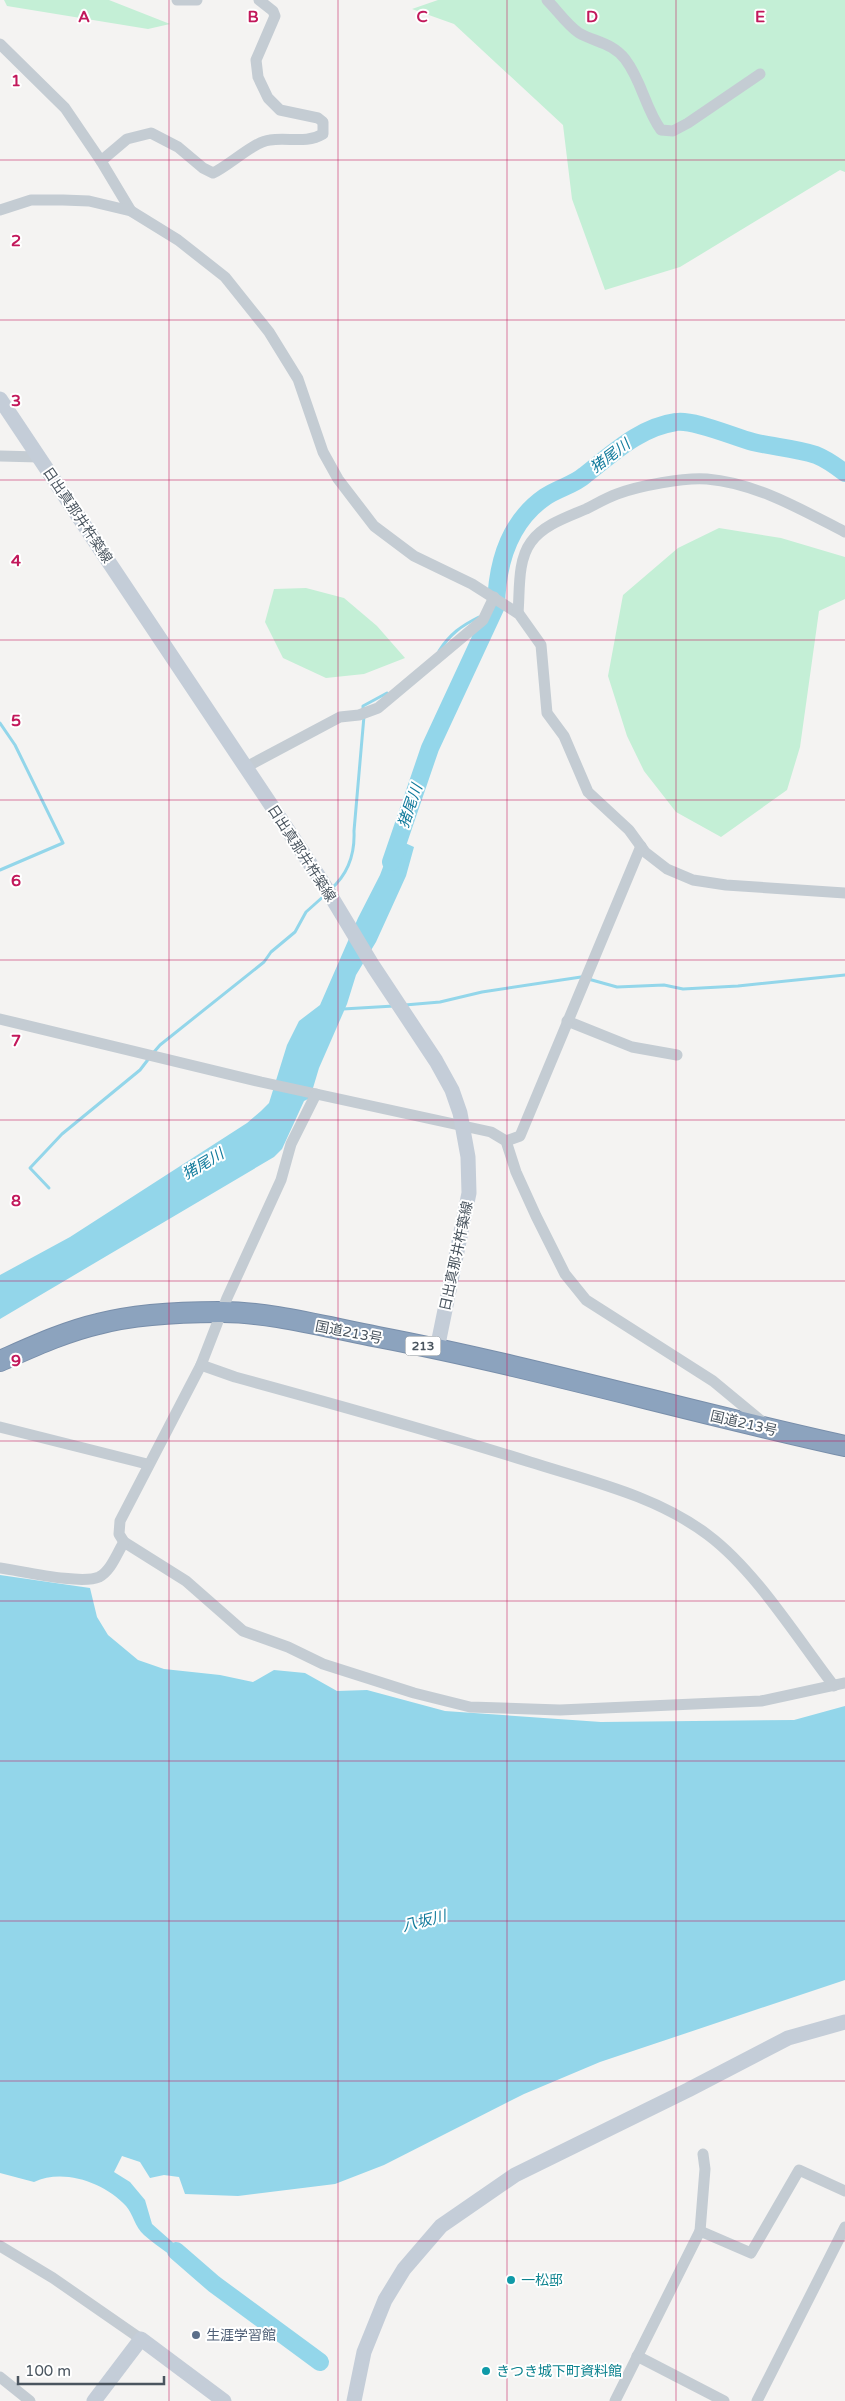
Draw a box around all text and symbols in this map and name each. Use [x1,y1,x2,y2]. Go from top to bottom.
text: A [78,7,90,27]
text: B [247,7,259,27]
text: C [416,7,428,27]
text: D [586,7,598,27]
text: E [755,7,765,27]
text: 1 [11,71,21,91]
text: 2 [11,231,21,251]
text: 3 [11,391,21,411]
water label: 猪尾川 [587,434,635,477]
street label: 日出真那井杵築線 [39,464,116,566]
text: 4 [11,551,21,571]
text: 5 [11,711,21,731]
water label: 猪尾川 [394,780,426,830]
street label: 日出真那井杵築線 [264,802,339,905]
text: 6 [11,871,21,891]
text: 7 [11,1031,21,1051]
water label: 猪尾川 [179,1144,229,1183]
text: 8 [11,1191,21,1211]
street label: 日出真那井杵築線 [437,1200,476,1313]
street label: 国道213号 [314,1318,384,1347]
road number: 213 [406,1336,440,1355]
text: 9 [11,1351,21,1371]
street label: 国道213号 [709,1408,779,1439]
water label: 八坂川 [400,1906,450,1935]
place label: 一松邸 [521,2272,563,2289]
marker: 一松邸 [505,2274,517,2286]
place label: 生涯学習館 [206,2327,276,2344]
marker: 生涯学習館 [190,2329,202,2341]
scale bar [18,2354,164,2386]
text: 100 m [25,2362,71,2380]
place label: きつき城下町資料館 [496,2363,622,2380]
marker: きつき城下町資料館 [480,2365,492,2377]

